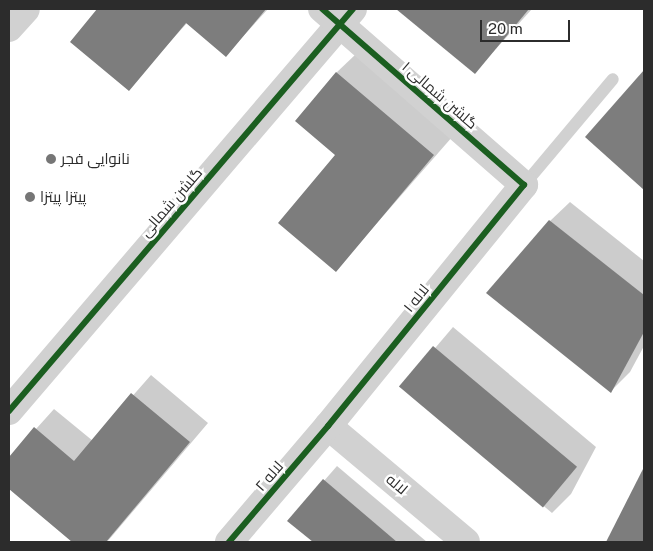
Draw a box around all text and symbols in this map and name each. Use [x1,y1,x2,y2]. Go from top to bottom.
scale bar [483,10,573,42]
text: 20 m [488,20,523,37]
street label: گلشن شمالی ۱ [399,57,481,133]
place label: نانوایی فجر [61,150,130,168]
marker: نانوایی فجر [45,153,57,165]
street label: گلشن شمالی [136,164,206,240]
place label: پیتزا پیتزا [40,188,86,206]
marker: پیتزا پیتزا [24,191,36,203]
street label: لاله ۱ [399,280,433,316]
street label: لاله ۲ [251,457,287,495]
street label: لاله [383,470,411,498]

